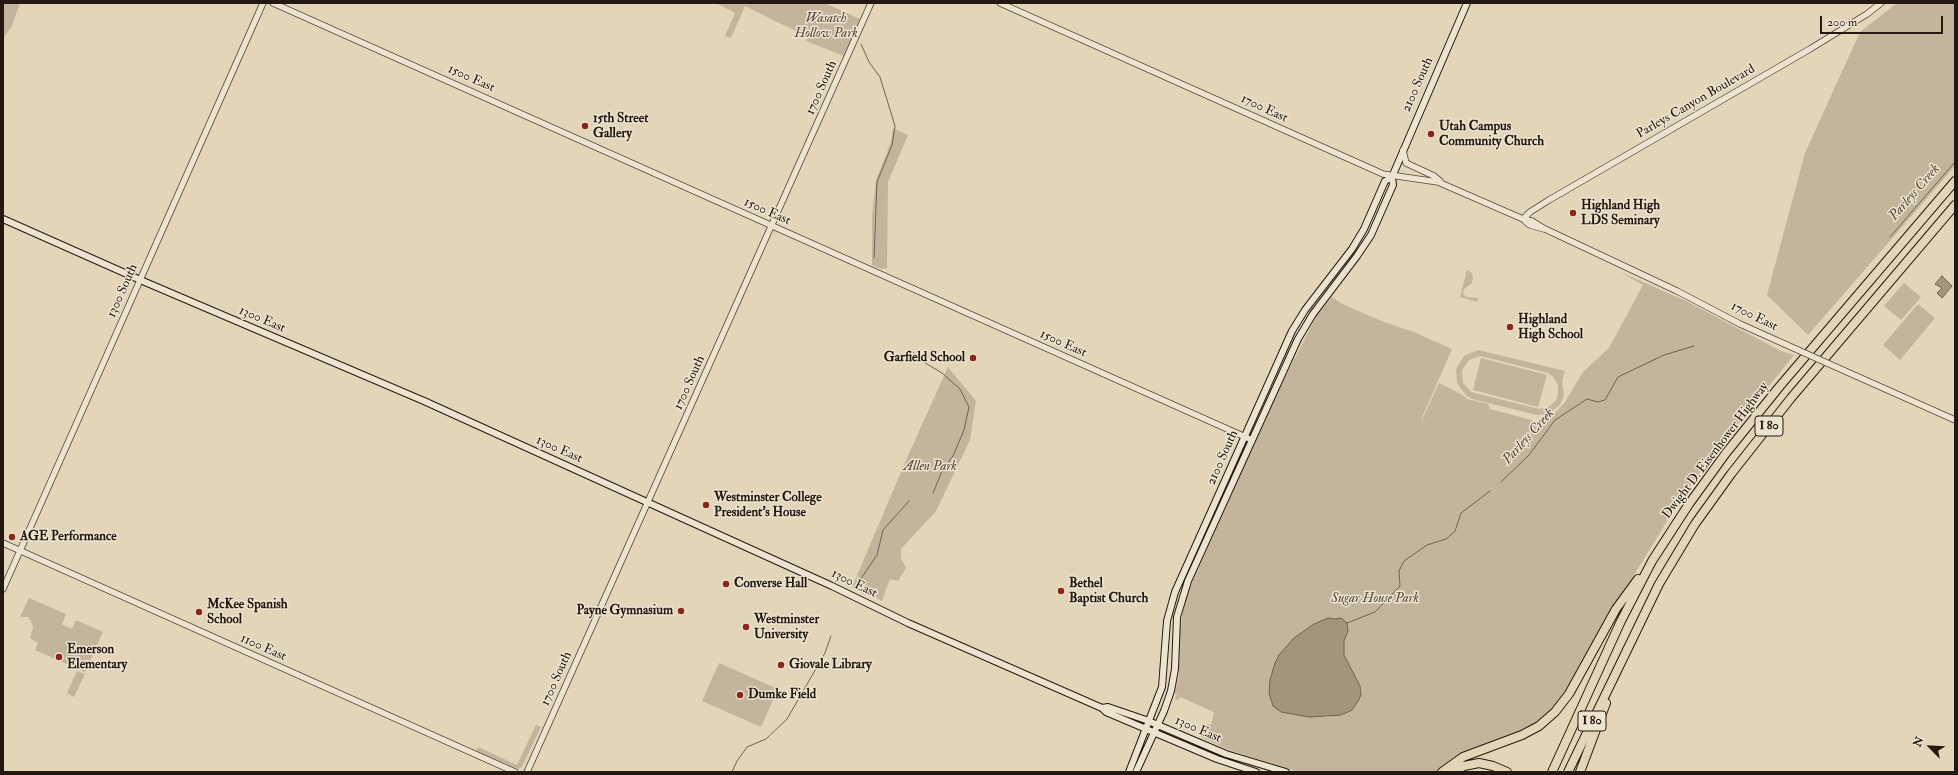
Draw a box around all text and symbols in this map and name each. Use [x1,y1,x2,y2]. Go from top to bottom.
scale bar [1822,8,1945,34]
park label: Wasatch Hollow Park [794,11,858,42]
text: 200 m [1827,15,1857,30]
street label: 2100 South [1399,55,1437,115]
street label: 1700 South [803,58,841,118]
street label: 1500 East [445,62,497,96]
street label: Parleys Canyon Boulevard [1634,62,1758,142]
street label: 1700 East [1238,91,1290,127]
place label: 15th Street Gallery [593,111,648,142]
place label: Utah Campus Community Church [1439,119,1544,150]
marker: 15th Street Gallery [580,121,590,131]
marker: Utah Campus Community Church [1426,129,1436,139]
water label: Parleys Creek [1886,161,1944,225]
street label: 1500 East [741,195,793,229]
place label: Highland High LDS Seminary [1581,198,1660,229]
marker: Highland High LDS Seminary [1568,208,1578,218]
street label: 1300 South [104,262,142,320]
street label: 1700 East [1728,299,1780,335]
street label: 1300 East [236,303,288,337]
place label: Highland High School [1518,312,1583,343]
marker: Highland High School [1505,322,1515,332]
street label: 1500 East [1037,327,1089,361]
place label: Garfield School [884,350,965,366]
street label: 1700 South [671,353,709,413]
marker: Garfield School [968,353,978,363]
street label: Dwight D. Eisenhower Highway [1660,380,1772,522]
water label: Parleys Creek [1500,406,1558,468]
road number: I 80 [1755,416,1783,436]
street label: 2100 South [1204,428,1242,488]
street label: 1300 East [533,433,585,467]
park label: Allen Park [903,459,957,475]
place label: Westminster College President's House [714,490,822,521]
marker: Westminster College President's House [701,500,711,510]
place label: AGE Performance [20,529,117,545]
marker: AGE Performance [7,532,17,542]
street label: 1300 East [829,566,879,602]
place label: Converse Hall [734,576,807,592]
place label: Bethel Baptist Church [1069,576,1148,607]
marker: Converse Hall [721,579,731,589]
marker: Bethel Baptist Church [1056,586,1066,596]
park label: Sugar House Park [1331,591,1419,607]
place label: McKee Spanish School [207,597,288,628]
place label: Payne Gymnasium [576,603,673,619]
marker: Payne Gymnasium [676,606,686,616]
marker: McKee Spanish School [194,607,204,617]
place label: Westminster University [754,612,819,643]
marker: Westminster University [741,622,751,632]
street label: 1100 East [238,631,288,665]
place label: Emerson Elementary [67,642,127,673]
street label: 1700 South [538,649,576,709]
marker: Emerson Elementary [54,652,64,662]
place label: Giovale Library [789,657,872,673]
marker: Giovale Library [776,660,786,670]
place label: Dumke Field [748,687,816,703]
marker: Dumke Field [735,690,745,700]
road number: I 80 [1578,711,1606,731]
street label: 1300 East [1172,713,1224,747]
north arrow [1910,727,1950,767]
text: N [1911,735,1927,749]

